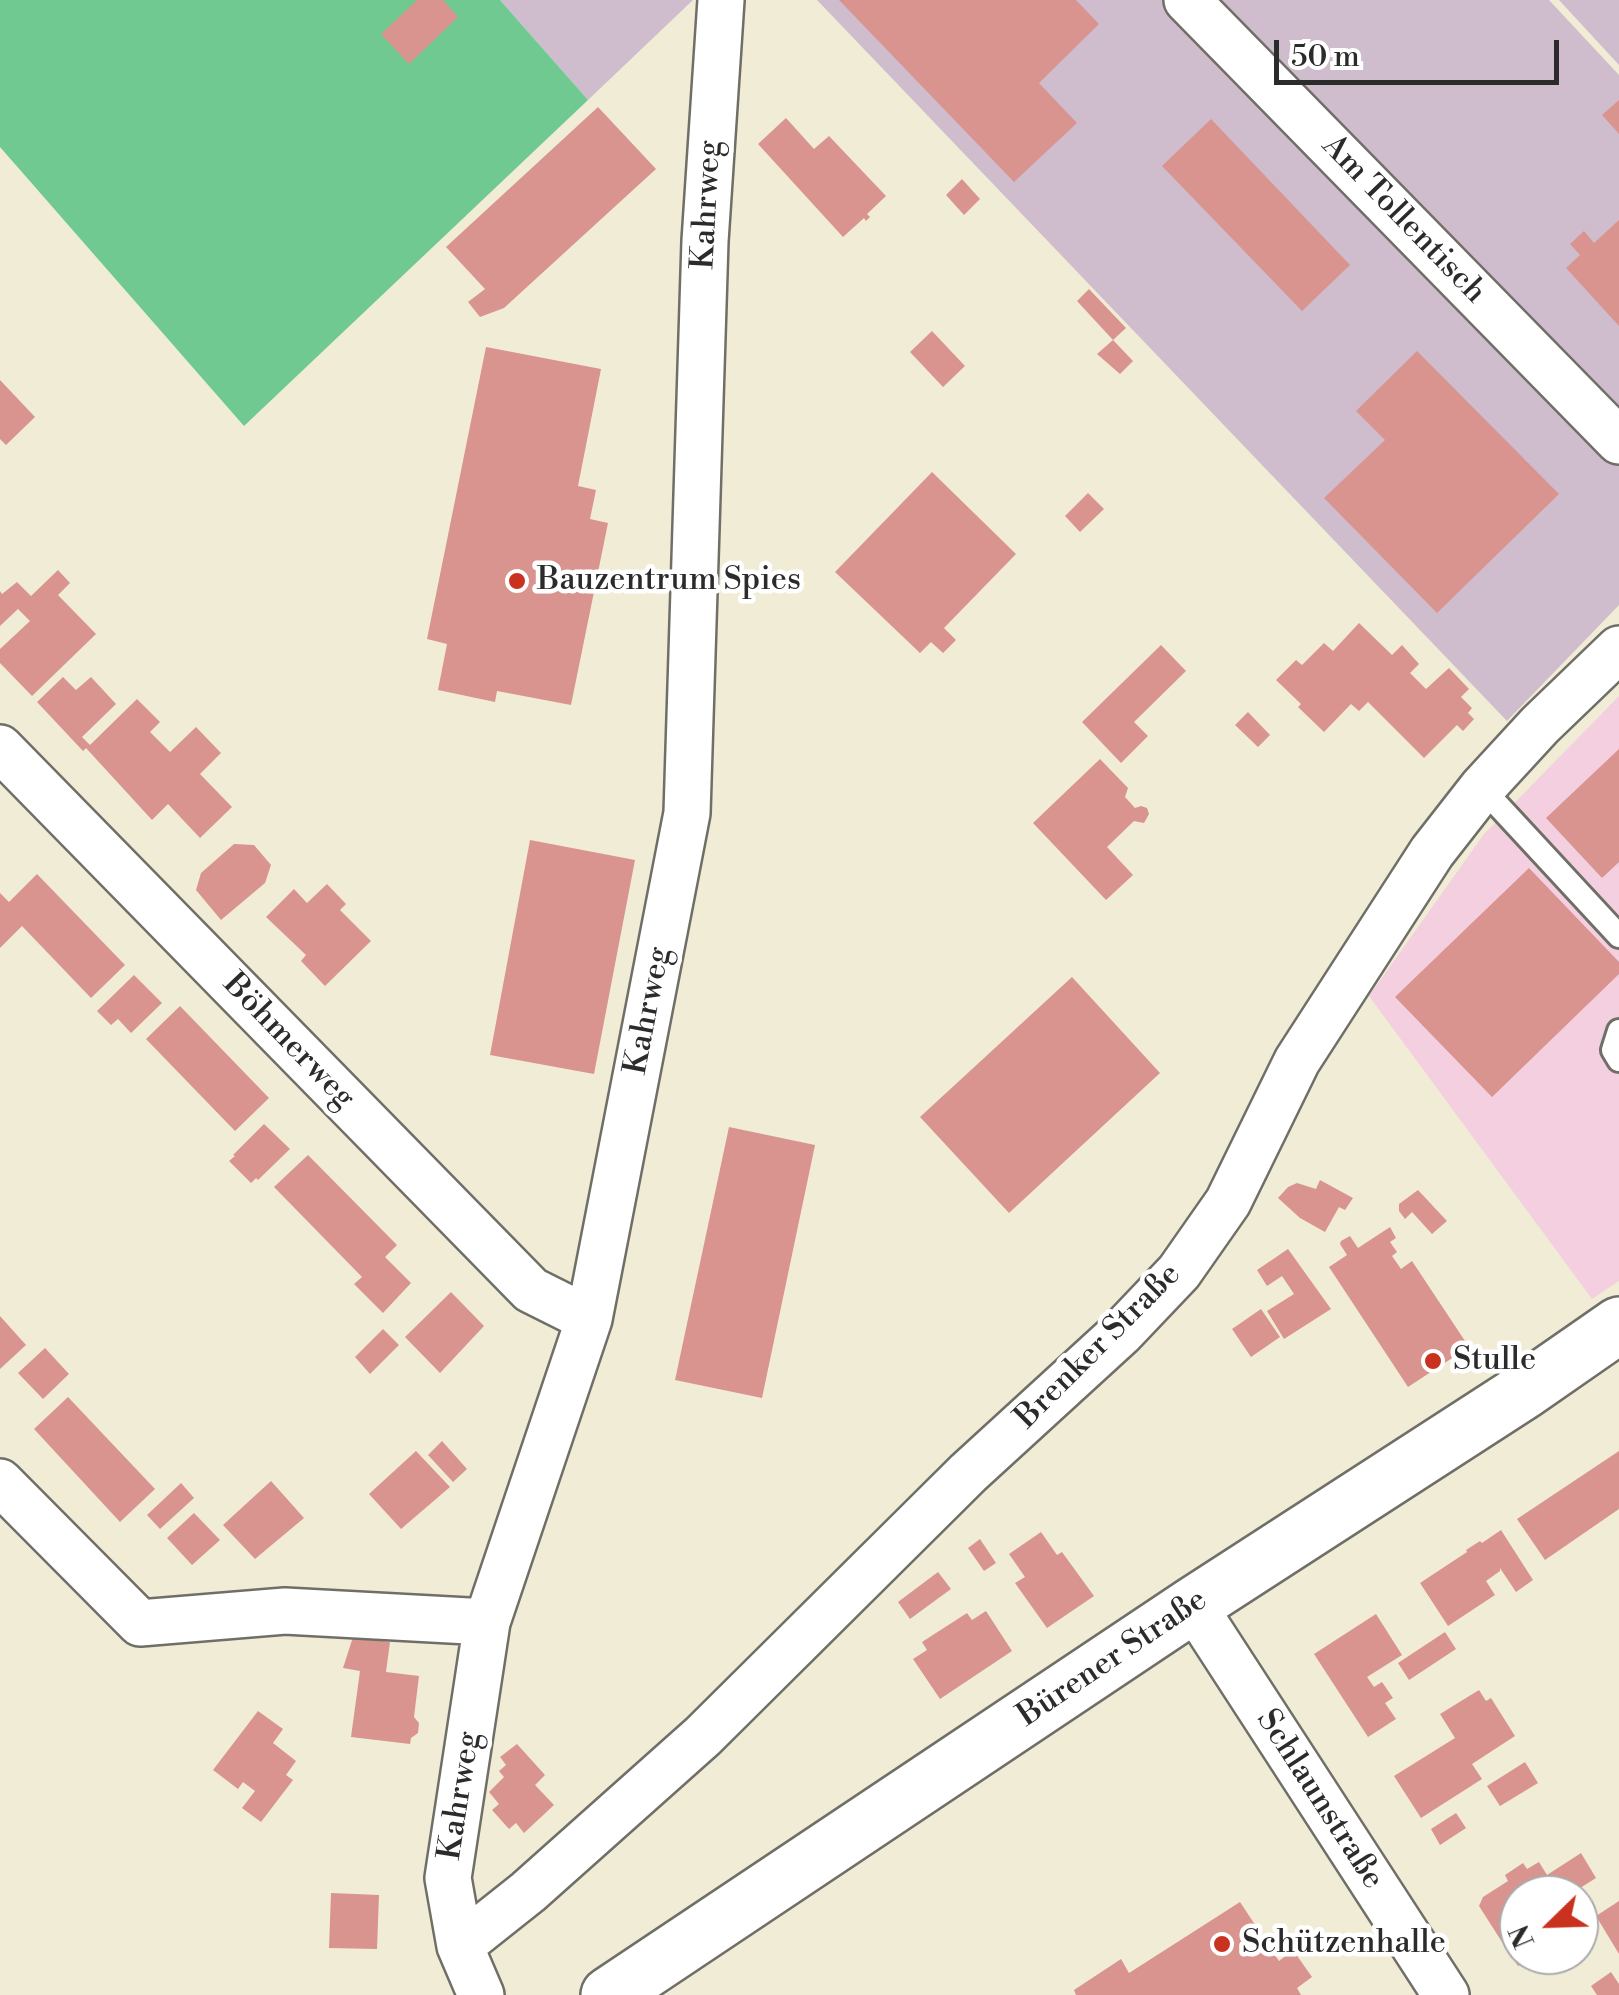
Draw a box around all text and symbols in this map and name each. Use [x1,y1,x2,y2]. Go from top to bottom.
scale bar [1279,20,1564,82]
text: 50 m [1291,38,1360,76]
street label: Am Tollentisch [1313,128,1493,312]
street label: Kahrweg [685,139,731,271]
place label: Bauzentrum Spies [537,562,801,600]
marker: Bauzentrum Spies [506,570,528,592]
street label: Kahrweg [618,944,680,1078]
street label: Böhmerweg [214,966,362,1118]
street label: Brenker Straße [1008,1256,1190,1438]
place label: Stulle [1453,1342,1536,1380]
marker: Stulle [1422,1350,1444,1372]
street label: Bürener Straße [1011,1582,1215,1736]
street label: Schlaunstraße [1247,1703,1391,1897]
street label: Kahrweg [432,1729,490,1863]
north arrow [1499,1875,1599,1975]
text: N [1502,1919,1543,1953]
place label: Schützenhalle [1242,1925,1446,1963]
marker: Schützenhalle [1211,1933,1233,1955]

